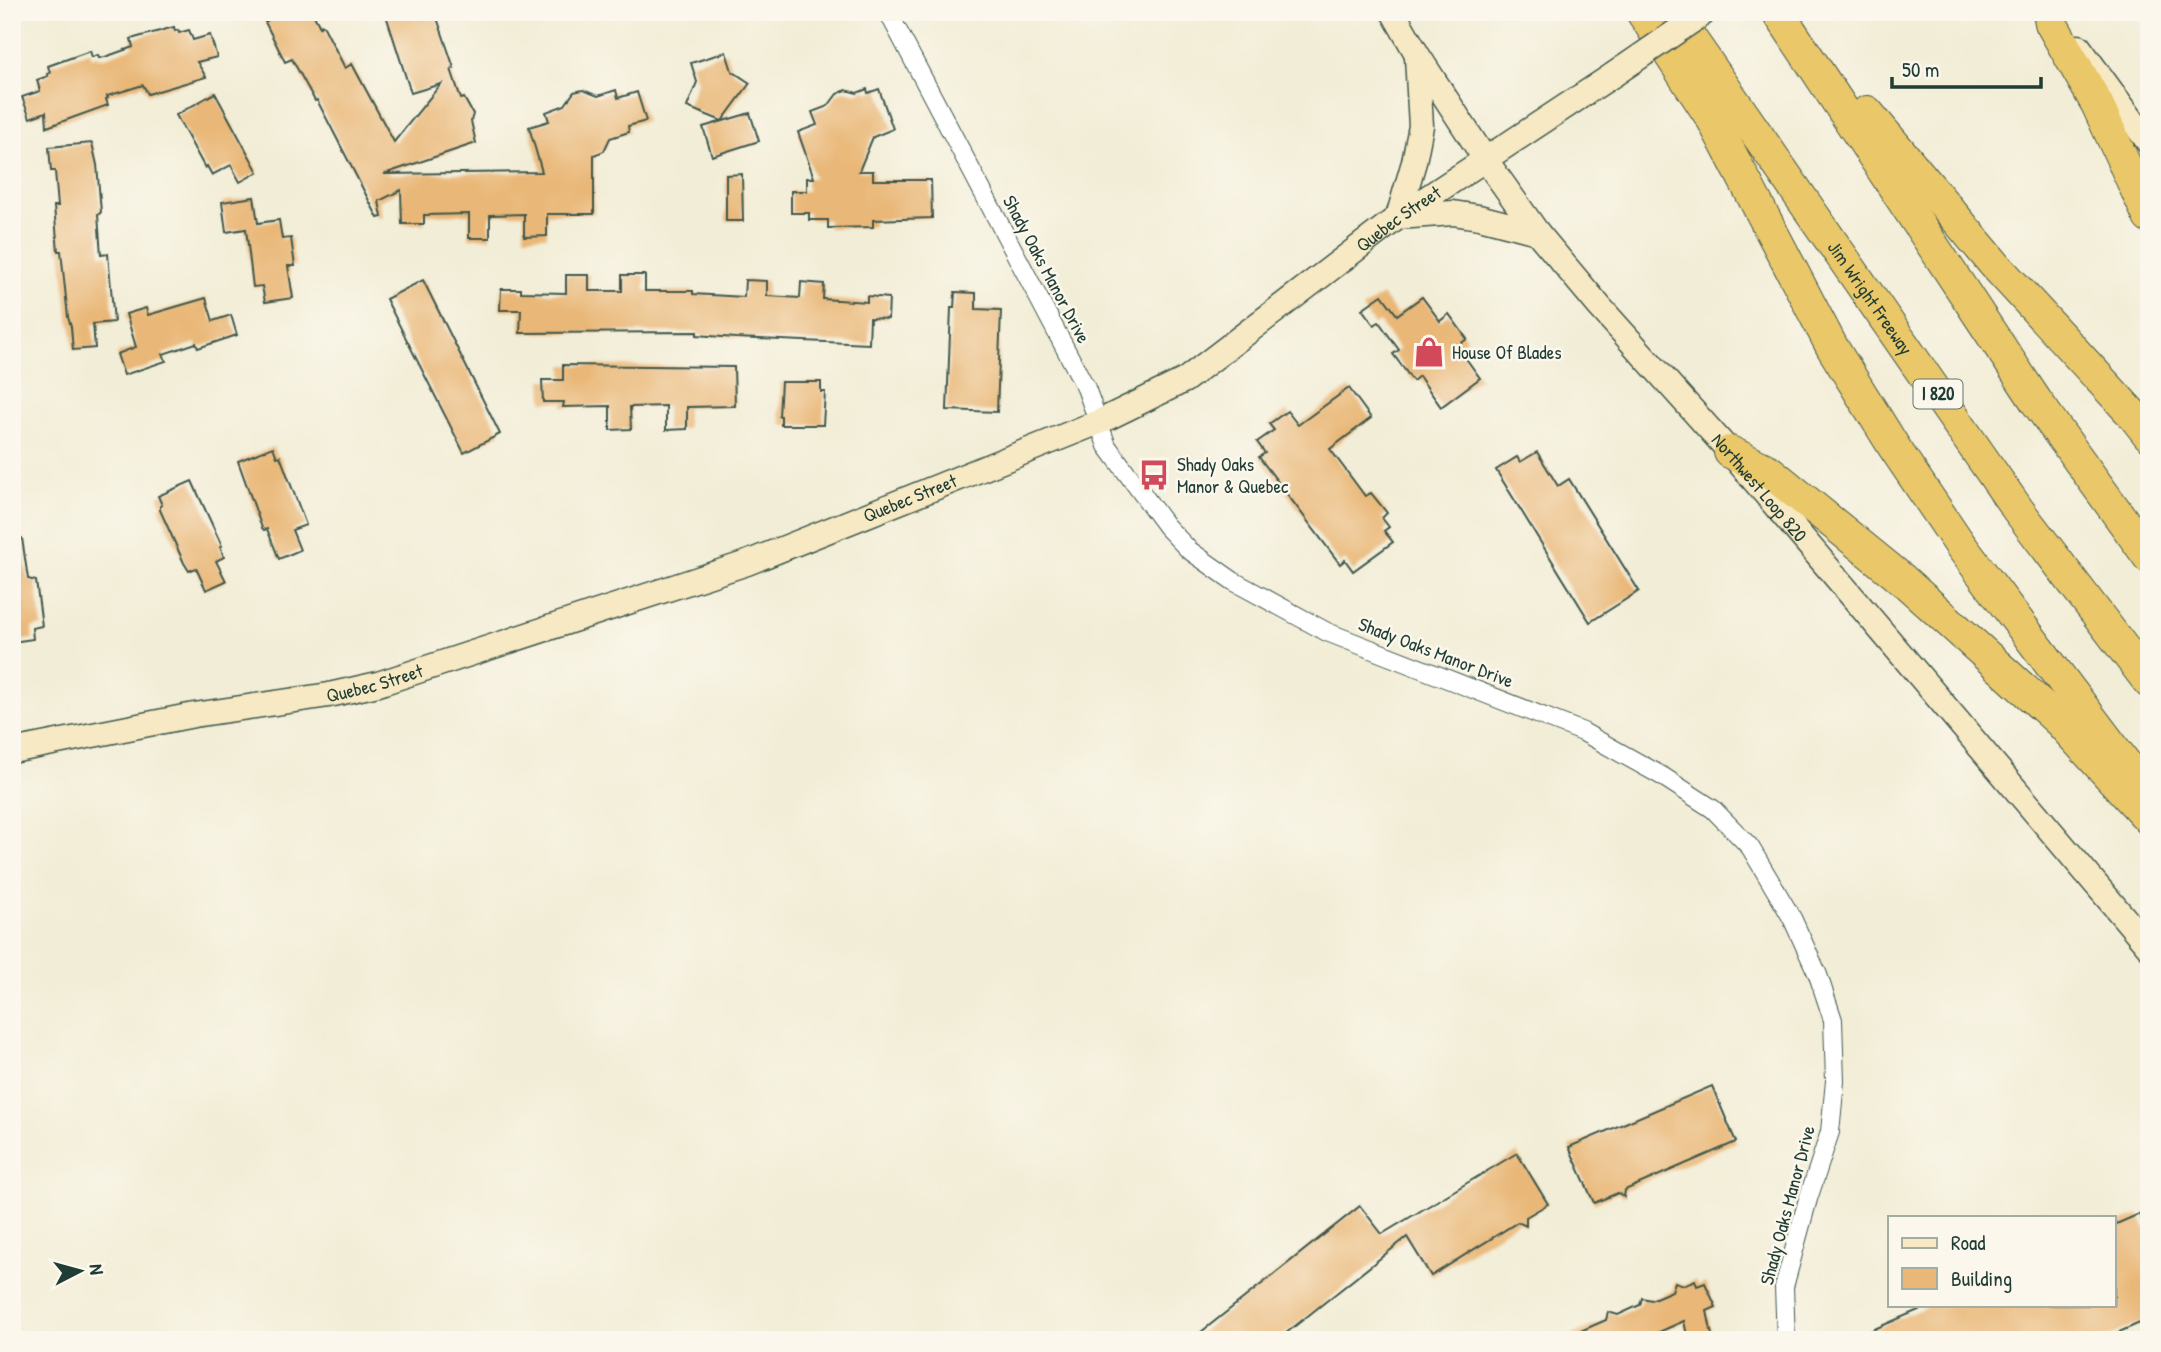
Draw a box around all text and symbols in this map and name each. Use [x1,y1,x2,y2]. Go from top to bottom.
scale bar [1892,46,2040,90]
text: 50 m [1902,55,1939,84]
street label: Quebec Street [1350,179,1446,258]
street label: Shady Oaks Manor Drive [997,190,1097,348]
street label: Jim Wright Freeway [1822,236,1919,360]
shop icon: House Of Blades [1412,335,1446,369]
place label: House Of Blades [1452,339,1562,365]
road number: I 820 [1913,380,1962,408]
street label: Northwest Loop 820 [1706,428,1813,547]
place label: Shady Oaks Manor & Quebec [1177,451,1289,499]
bus stop icon: Shady Oaks Manor & Quebec [1137,458,1171,492]
street label: Quebec Street [859,467,961,528]
street label: Shady Oaks Manor Drive [1355,610,1518,694]
street label: Quebec Street [324,657,426,708]
street label: Shady Oaks Manor Drive [1753,1122,1821,1288]
legend [1888,1216,2116,1306]
text: Road [1951,1228,1985,1257]
north arrow [46,1236,116,1306]
text: N [83,1263,110,1276]
text: Building [1951,1264,2012,1293]

